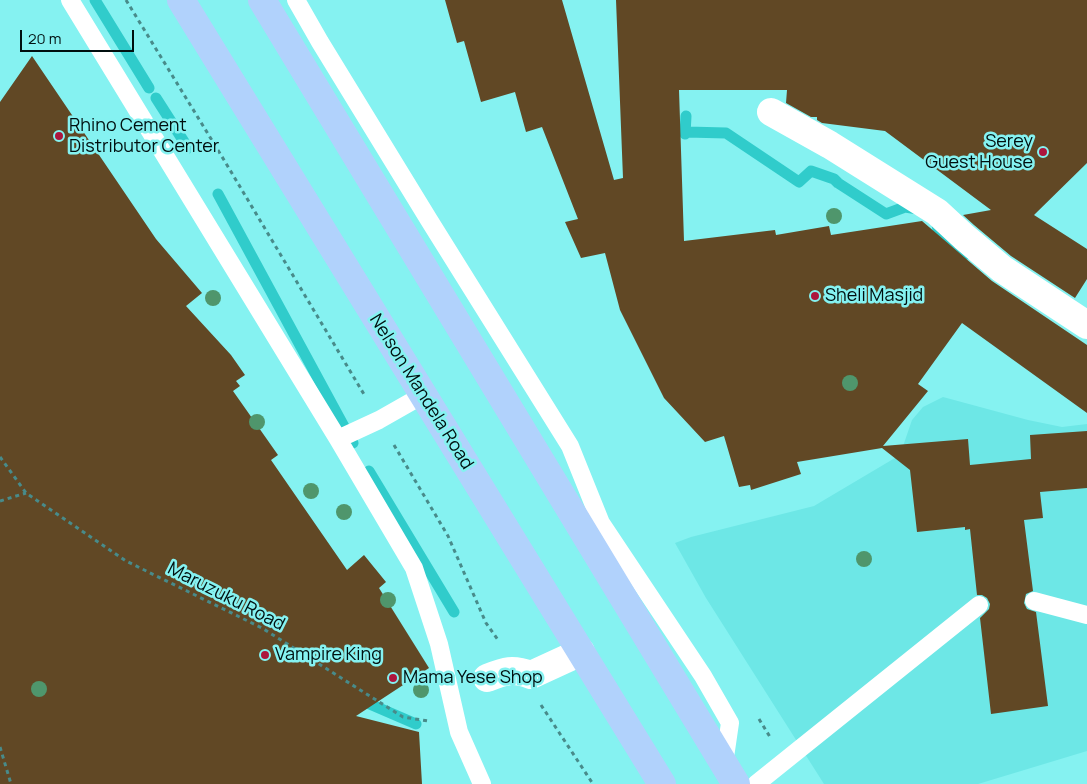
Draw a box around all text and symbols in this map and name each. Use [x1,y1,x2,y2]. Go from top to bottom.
scale bar [22,20,136,52]
text: 20 m [28,28,61,49]
place label: Rhino Cement Distributor Center [69,115,219,158]
marker: Rhino Cement Distributor Center [53,130,65,142]
place label: Serey Guest House [925,131,1033,173]
marker: Serey Guest House [1037,146,1049,158]
place label: Sheli Masjid [825,285,923,307]
marker: Sheli Masjid [809,290,821,302]
street label: Nelson Mandela Road [364,310,478,474]
street label: Maruzuku Road [164,558,288,636]
place label: Vampire King [275,644,382,666]
marker: Vampire King [259,649,271,661]
place label: Mama Yese Shop [403,667,543,689]
marker: Mama Yese Shop [387,672,399,684]

